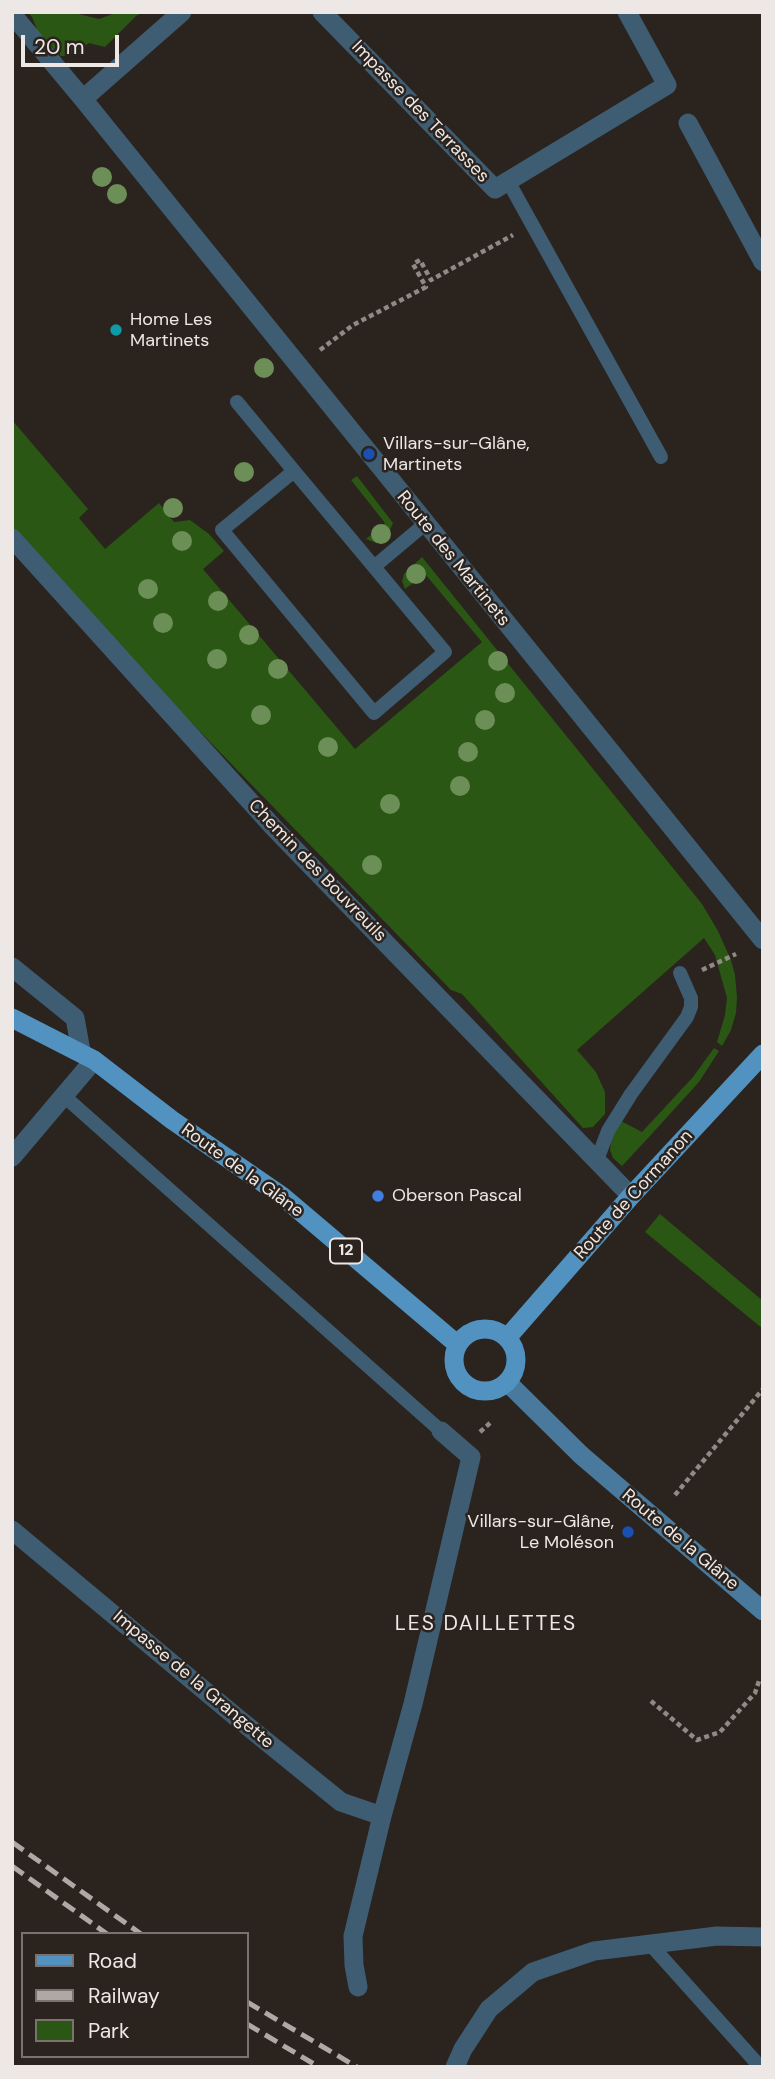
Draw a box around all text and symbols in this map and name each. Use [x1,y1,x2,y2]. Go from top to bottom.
scale bar [24,21,122,65]
text: 20 m [34,33,85,61]
street label: Impasse des Terrasses [347,37,493,187]
place label: Home Les Martinets [130,309,212,352]
marker: Home Les Martinets [108,322,124,338]
place label: Villars-sur-Glâne, Martinets [383,433,530,476]
marker: Villars-sur-Glâne, Martinets [361,446,377,462]
street label: Route des Martinets [392,487,514,631]
street label: Chemin des Bouvreuils [243,795,391,947]
street label: Route de la Glâne [177,1119,307,1223]
street label: Route de Cormanon [570,1126,698,1264]
place label: Oberson Pascal [392,1185,522,1207]
marker: Oberson Pascal [370,1188,386,1204]
road number: 12 [330,1238,362,1264]
street label: Route de la Glâne [617,1485,743,1595]
place label: Villars-sur-Glâne, Le Moléson [467,1511,614,1554]
marker: Villars-sur-Glâne, Le Moléson [620,1524,636,1540]
street label: Impasse de la Grangette [108,1606,278,1754]
district label: LES DAILLETTES [396,1611,576,1637]
legend [21,1932,248,2058]
text: Road [88,1947,137,1975]
text: Railway [88,1982,160,2010]
text: Park [88,2017,129,2045]

